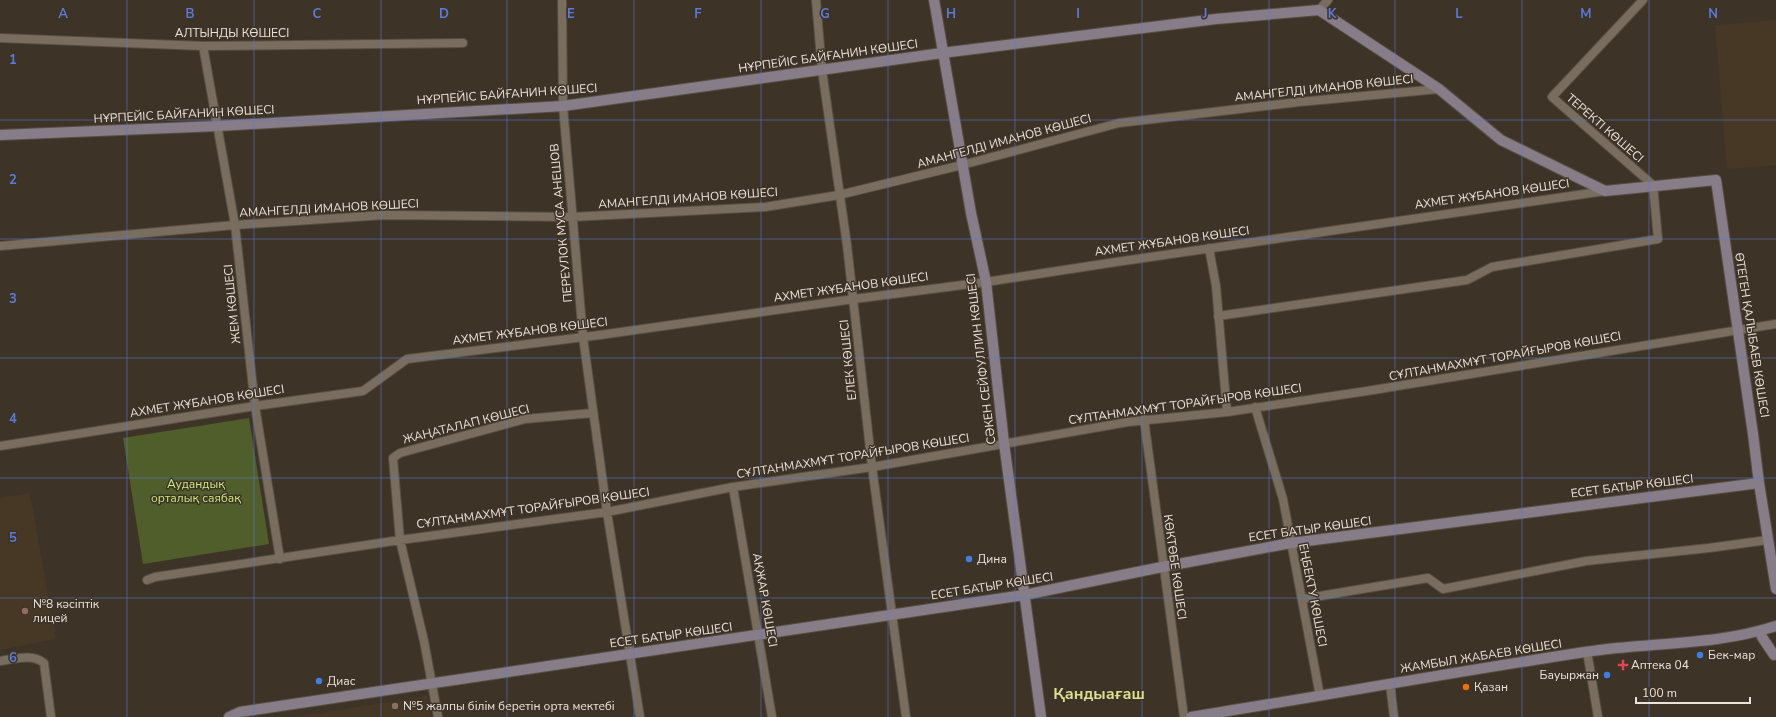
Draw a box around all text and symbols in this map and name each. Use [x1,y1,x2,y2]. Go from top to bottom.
text: A [58,5,68,23]
text: B [186,5,195,23]
text: C [313,5,322,23]
text: D [439,5,449,23]
text: E [567,5,575,23]
text: F [694,5,702,23]
text: G [820,5,830,23]
text: H [946,5,956,23]
text: I [1076,5,1080,23]
text: J [1202,5,1207,23]
text: K [1328,5,1337,23]
text: L [1455,5,1463,23]
text: M [1580,5,1592,23]
text: N [1708,5,1718,23]
street label: АЛТЫНДЫ КӨШЕСІ [175,25,289,41]
street label: НҰРПЕЙІС БАЙҒАНИН КӨШЕСІ [737,35,919,77]
text: 1 [9,51,17,69]
street label: АМАНГЕЛДІ ИМАНОВ КӨШЕСІ [1234,71,1414,105]
street label: НҰРПЕЙІС БАЙҒАНИН КӨШЕСІ [416,80,598,108]
street label: ТЕРЕКТІ КӨШЕСІ [1563,90,1647,166]
street label: НҰРПЕЙІС БАЙҒАНИН КӨШЕСІ [93,101,275,127]
street label: АМАНГЕЛДІ ИМАНОВ КӨШЕСІ [915,110,1093,172]
street label: ПЕРЕУЛОК МУСА АНЕШОВ [546,143,576,303]
text: 2 [9,171,17,189]
street label: АХМЕТ ЖҰБАНОВ КӨШЕСІ [1414,175,1570,213]
street label: АМАНГЕЛДІ ИМАНОВ КӨШЕСІ [598,184,778,212]
street label: АМАНГЕЛДІ ИМАНОВ КӨШЕСІ [239,195,419,221]
street label: АХМЕТ ЖҰБАНОВ КӨШЕСІ [1094,222,1250,260]
street label: ӨТЕГЕН ҚАЛЫБАЕВ КӨШЕСІ [1731,251,1773,419]
street label: ЖЕМ КӨШЕСІ [220,264,244,344]
street label: АХМЕТ ЖҰБАНОВ КӨШЕСІ [773,268,929,306]
street label: СӘКЕН СЕЙФУЛЛИН КӨШЕСІ [963,273,999,445]
text: 3 [9,290,17,308]
street label: АХМЕТ ЖҰБАНОВ КӨШЕСІ [452,314,608,348]
street label: ЕЛЕК КӨШЕСІ [836,319,860,401]
street label: СҰЛТАНМАХМҰТ ТОРАЙҒЫРОВ КӨШЕСІ [1388,328,1622,384]
street label: СҰЛТАНМАХМҰТ ТОРАЙҒЫРОВ КӨШЕСІ [1067,380,1303,428]
street label: АХМЕТ ЖҰБАНОВ КӨШЕСІ [129,381,285,421]
street label: ЖАҢАТАЛАП КӨШЕСІ [401,401,531,447]
text: 4 [9,410,17,428]
street label: СҰЛТАНМАХМҰТ ТОРАЙҒЫРОВ КӨШЕСІ [735,430,971,482]
street label: ЕСЕТ БАТЫР КӨШЕСІ [1570,471,1694,501]
park label: Аудандық орталық саябақ [151,476,241,506]
street label: СҰЛТАНМАХМҰТ ТОРАЙҒЫРОВ КӨШЕСІ [415,484,651,532]
street label: ЕСЕТ БАТЫР КӨШЕСІ [1248,512,1372,546]
street label: КӨКТӨБЕ КӨШЕСІ [1160,513,1190,621]
text: 5 [9,529,17,547]
street label: ЕҢБЕКТУ КӨШЕСІ [1295,542,1331,648]
place label: Дина [977,551,1007,567]
street label: АҚЖАР КӨШЕСІ [749,552,781,648]
marker: Дина [964,554,974,564]
street label: ЕСЕТ БАТЫР КӨШЕСІ [930,568,1054,604]
place label: №8 кәсіптік лицей [33,596,100,626]
marker: №8 кәсіптік лицей [20,606,30,616]
street label: ЕСЕТ БАТЫР КӨШЕСІ [609,618,733,652]
street label: ЖАМБЫЛ ЖАБАЕВ КӨШЕСІ [1399,635,1563,677]
place label: Бек-мар [1708,647,1755,663]
text: 6 [9,649,17,667]
marker: Бек-мар [1695,650,1705,660]
place label: Аптека 04 [1631,657,1689,673]
marker: Аптека 04 [1618,660,1628,670]
place label: Бауыржан [1540,667,1599,683]
marker: Бауыржан [1602,670,1612,680]
place label: Диас [327,673,356,689]
marker: Диас [314,676,324,686]
place label: Қазан [1474,679,1508,695]
scale bar [1636,679,1750,705]
marker: Қазан [1461,682,1471,692]
district label: Қандыағаш [1053,683,1145,705]
text: 100 m [1642,685,1677,701]
place label: №5 жалпы білім беретін орта мектебі [403,698,615,714]
marker: №5 жалпы білім беретін орта мектебі [390,701,400,711]

